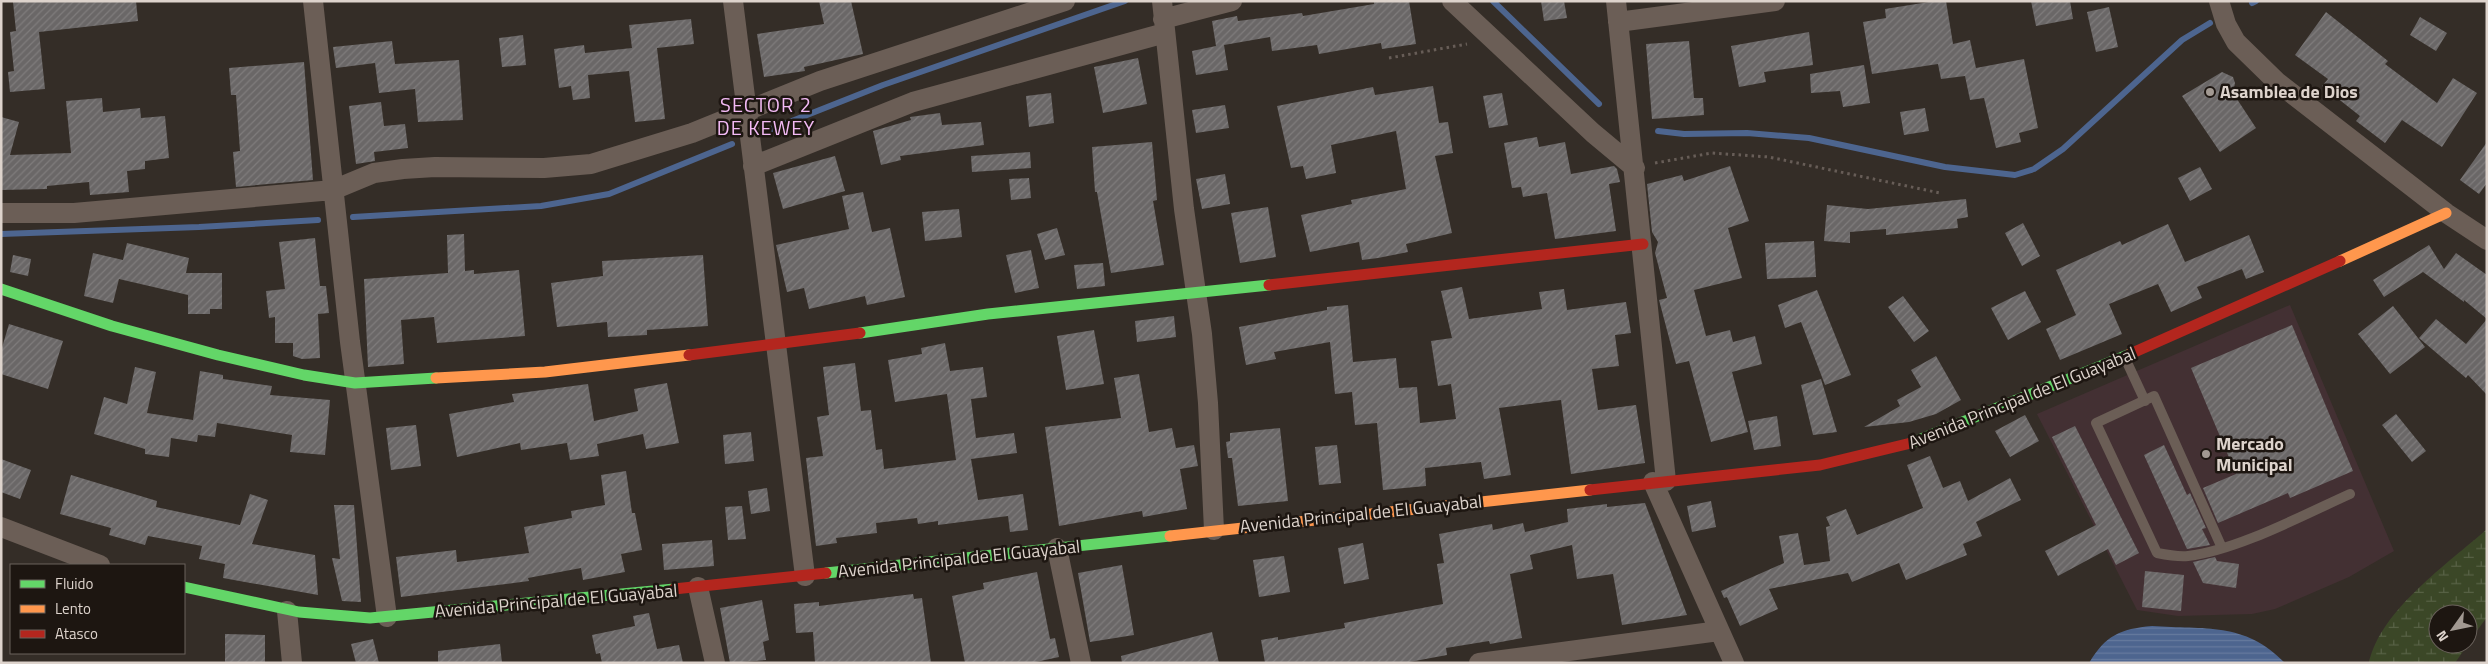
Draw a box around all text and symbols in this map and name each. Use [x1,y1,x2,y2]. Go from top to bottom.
place label: Asamblea de Dios [2220,78,2358,105]
marker: Asamblea de Dios [2204,86,2216,98]
district label: SECTOR 2 DE KEWEY [717,89,815,143]
street label: Avenida Principal de El Guayabal [1904,339,2140,456]
place label: Mercado Municipal [2216,430,2293,478]
marker: Mercado Municipal [2200,448,2212,460]
street label: Avenida Principal de El Guayabal [1238,487,1483,540]
street label: Avenida Principal de El Guayabal [836,532,1081,585]
legend [10,564,185,654]
text: Fluido [55,572,94,595]
street label: Avenida Principal de El Guayabal [434,576,678,625]
text: Lento [55,597,91,620]
north arrow [2428,604,2478,654]
text: Atasco [55,622,98,645]
text: N [2430,627,2453,646]

